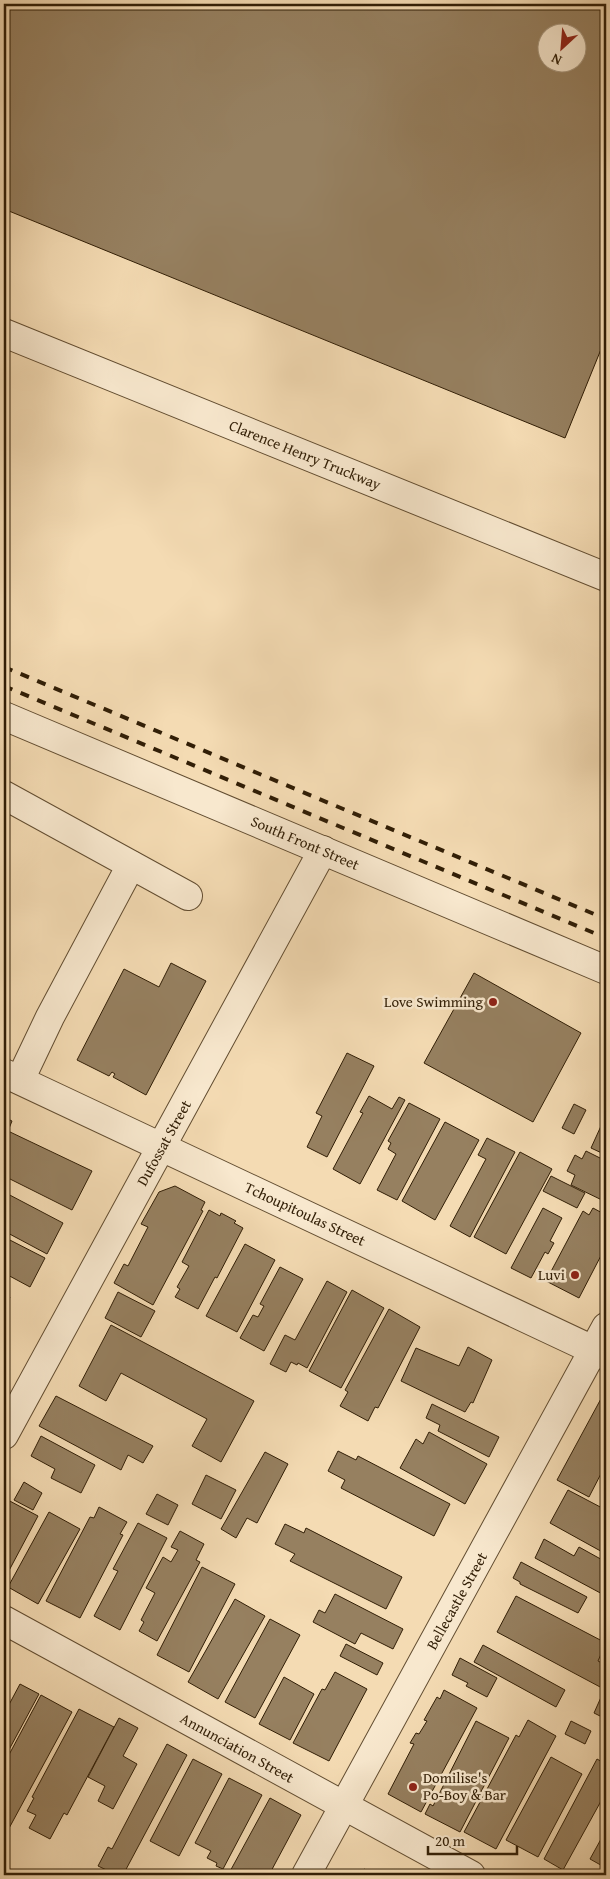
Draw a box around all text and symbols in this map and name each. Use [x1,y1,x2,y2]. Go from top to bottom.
north arrow [538,22,588,72]
text: N [547,48,565,71]
street label: Clarence Henry Truckway [226,414,385,495]
street label: South Front Street [248,810,363,875]
place label: Love Swimming [384,991,484,1012]
marker: Love Swimming [487,996,499,1008]
street label: Dufossat Street [131,1095,196,1190]
street label: Tchoupitoulas Street [241,1176,370,1251]
place label: Luvi [538,1264,565,1285]
marker: Luvi [569,1269,581,1281]
street label: Bellecastle Street [421,1548,492,1653]
street label: Annunciation Street [176,1708,299,1788]
place label: Domilise's Po-Boy & Bar [423,1767,506,1805]
marker: Domilise's Po-Boy & Bar [407,1781,419,1793]
scale bar [428,1824,516,1856]
text: 20 m [435,1830,466,1851]

